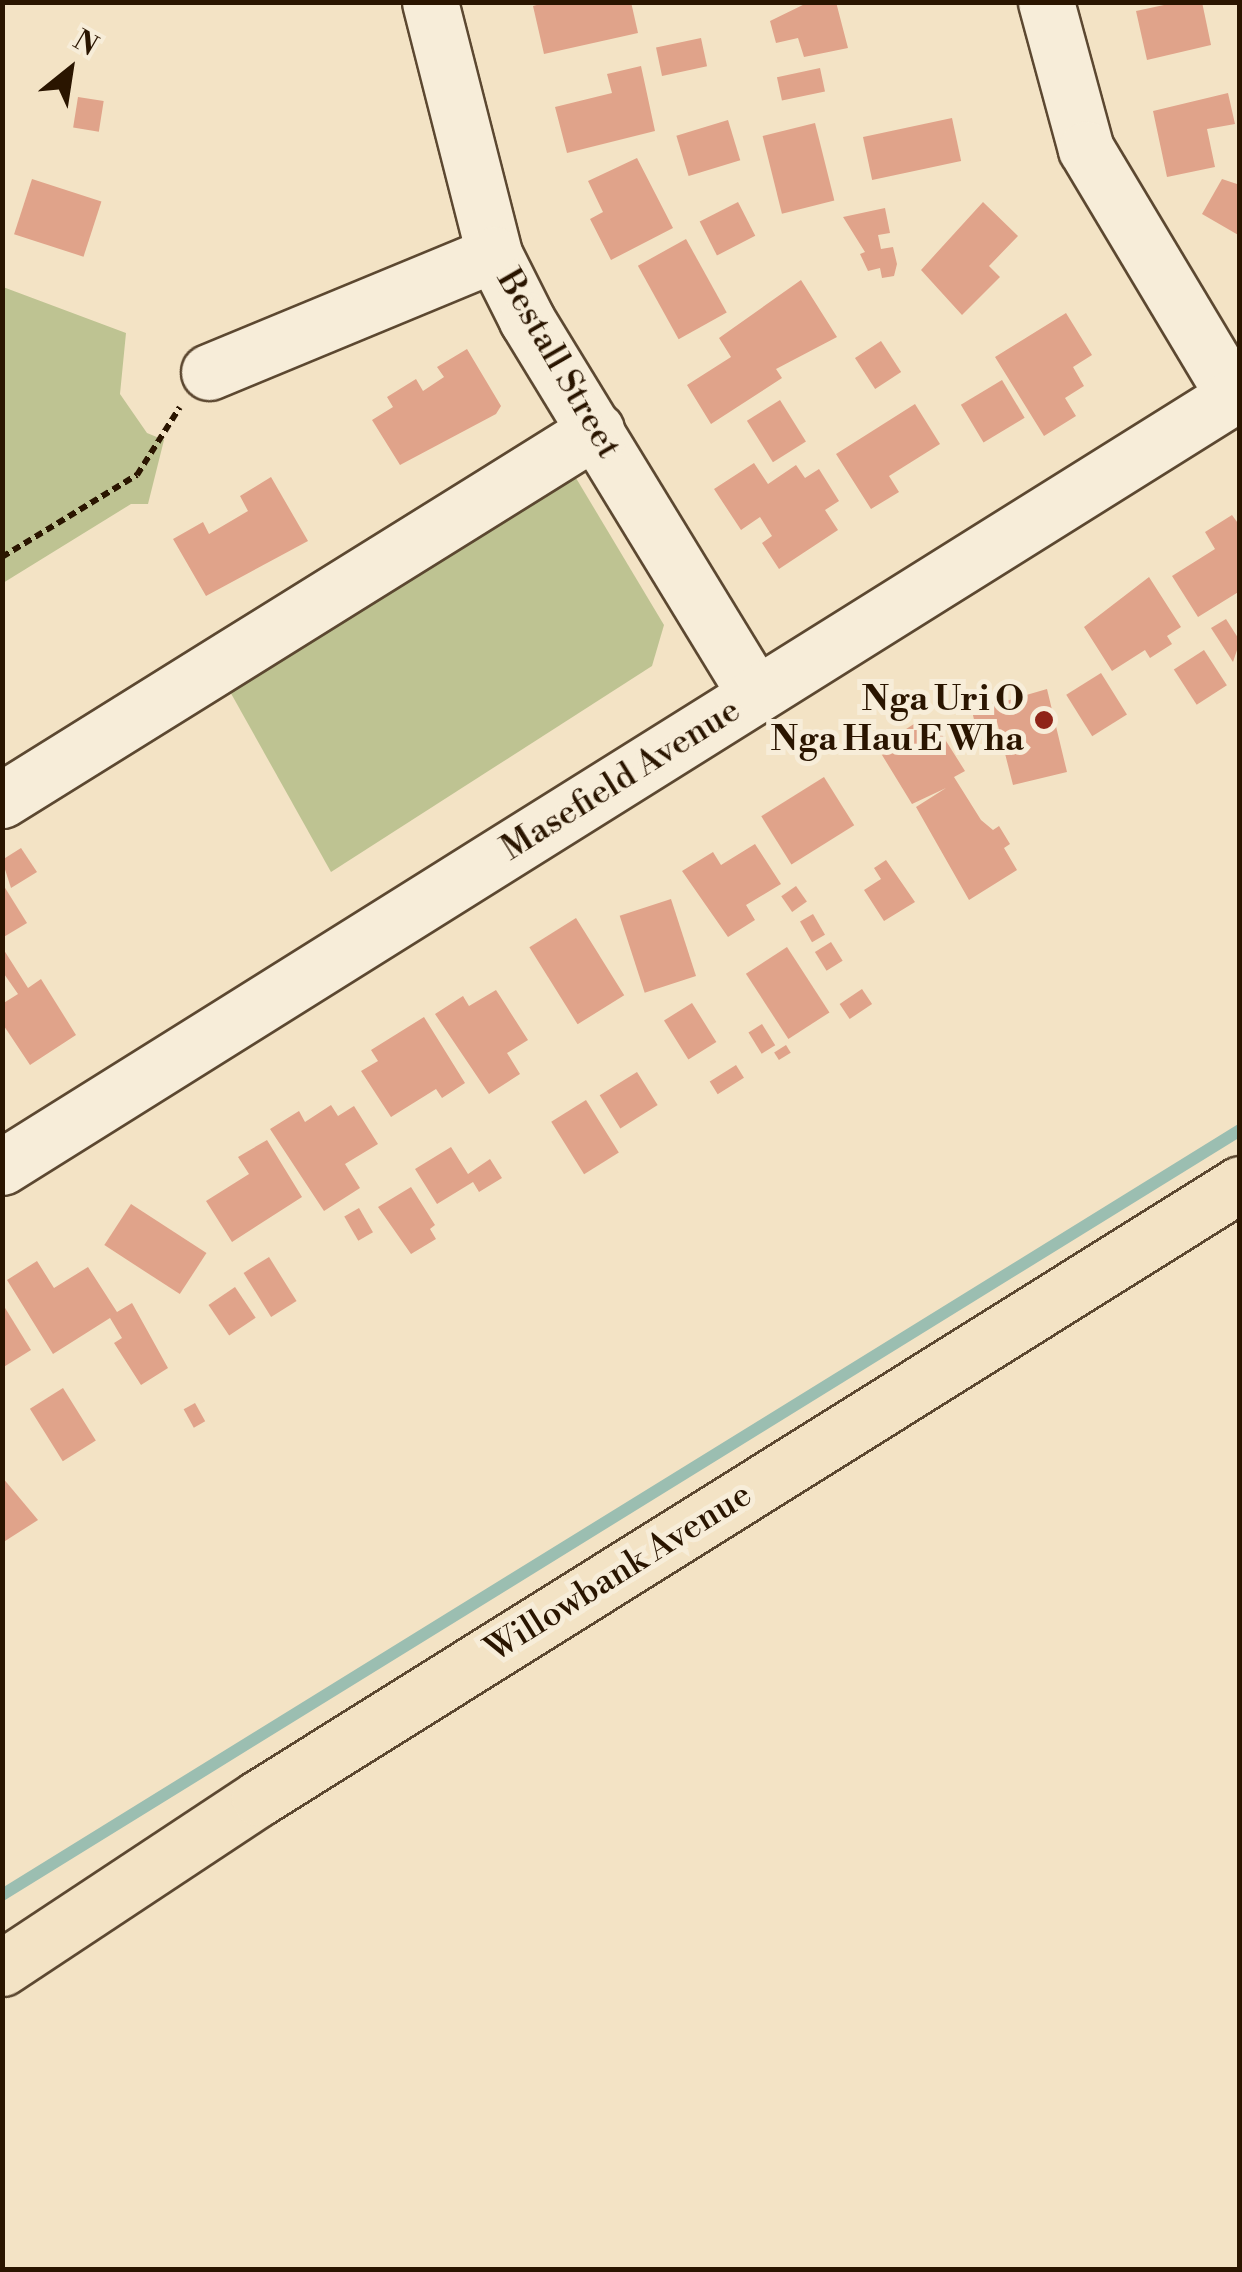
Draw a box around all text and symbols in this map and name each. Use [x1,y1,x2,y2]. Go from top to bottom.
north arrow [20,20,120,120]
text: N [67,23,104,64]
street label: Bestall Street [487,262,629,466]
place label: Nga Uri O Nga Hau E Wha [770,679,1024,761]
street label: Masefield Avenue [494,690,748,870]
marker: Nga Uri O Nga Hau E Wha [1033,709,1055,731]
street label: Willowbank Avenue [478,1474,760,1672]

